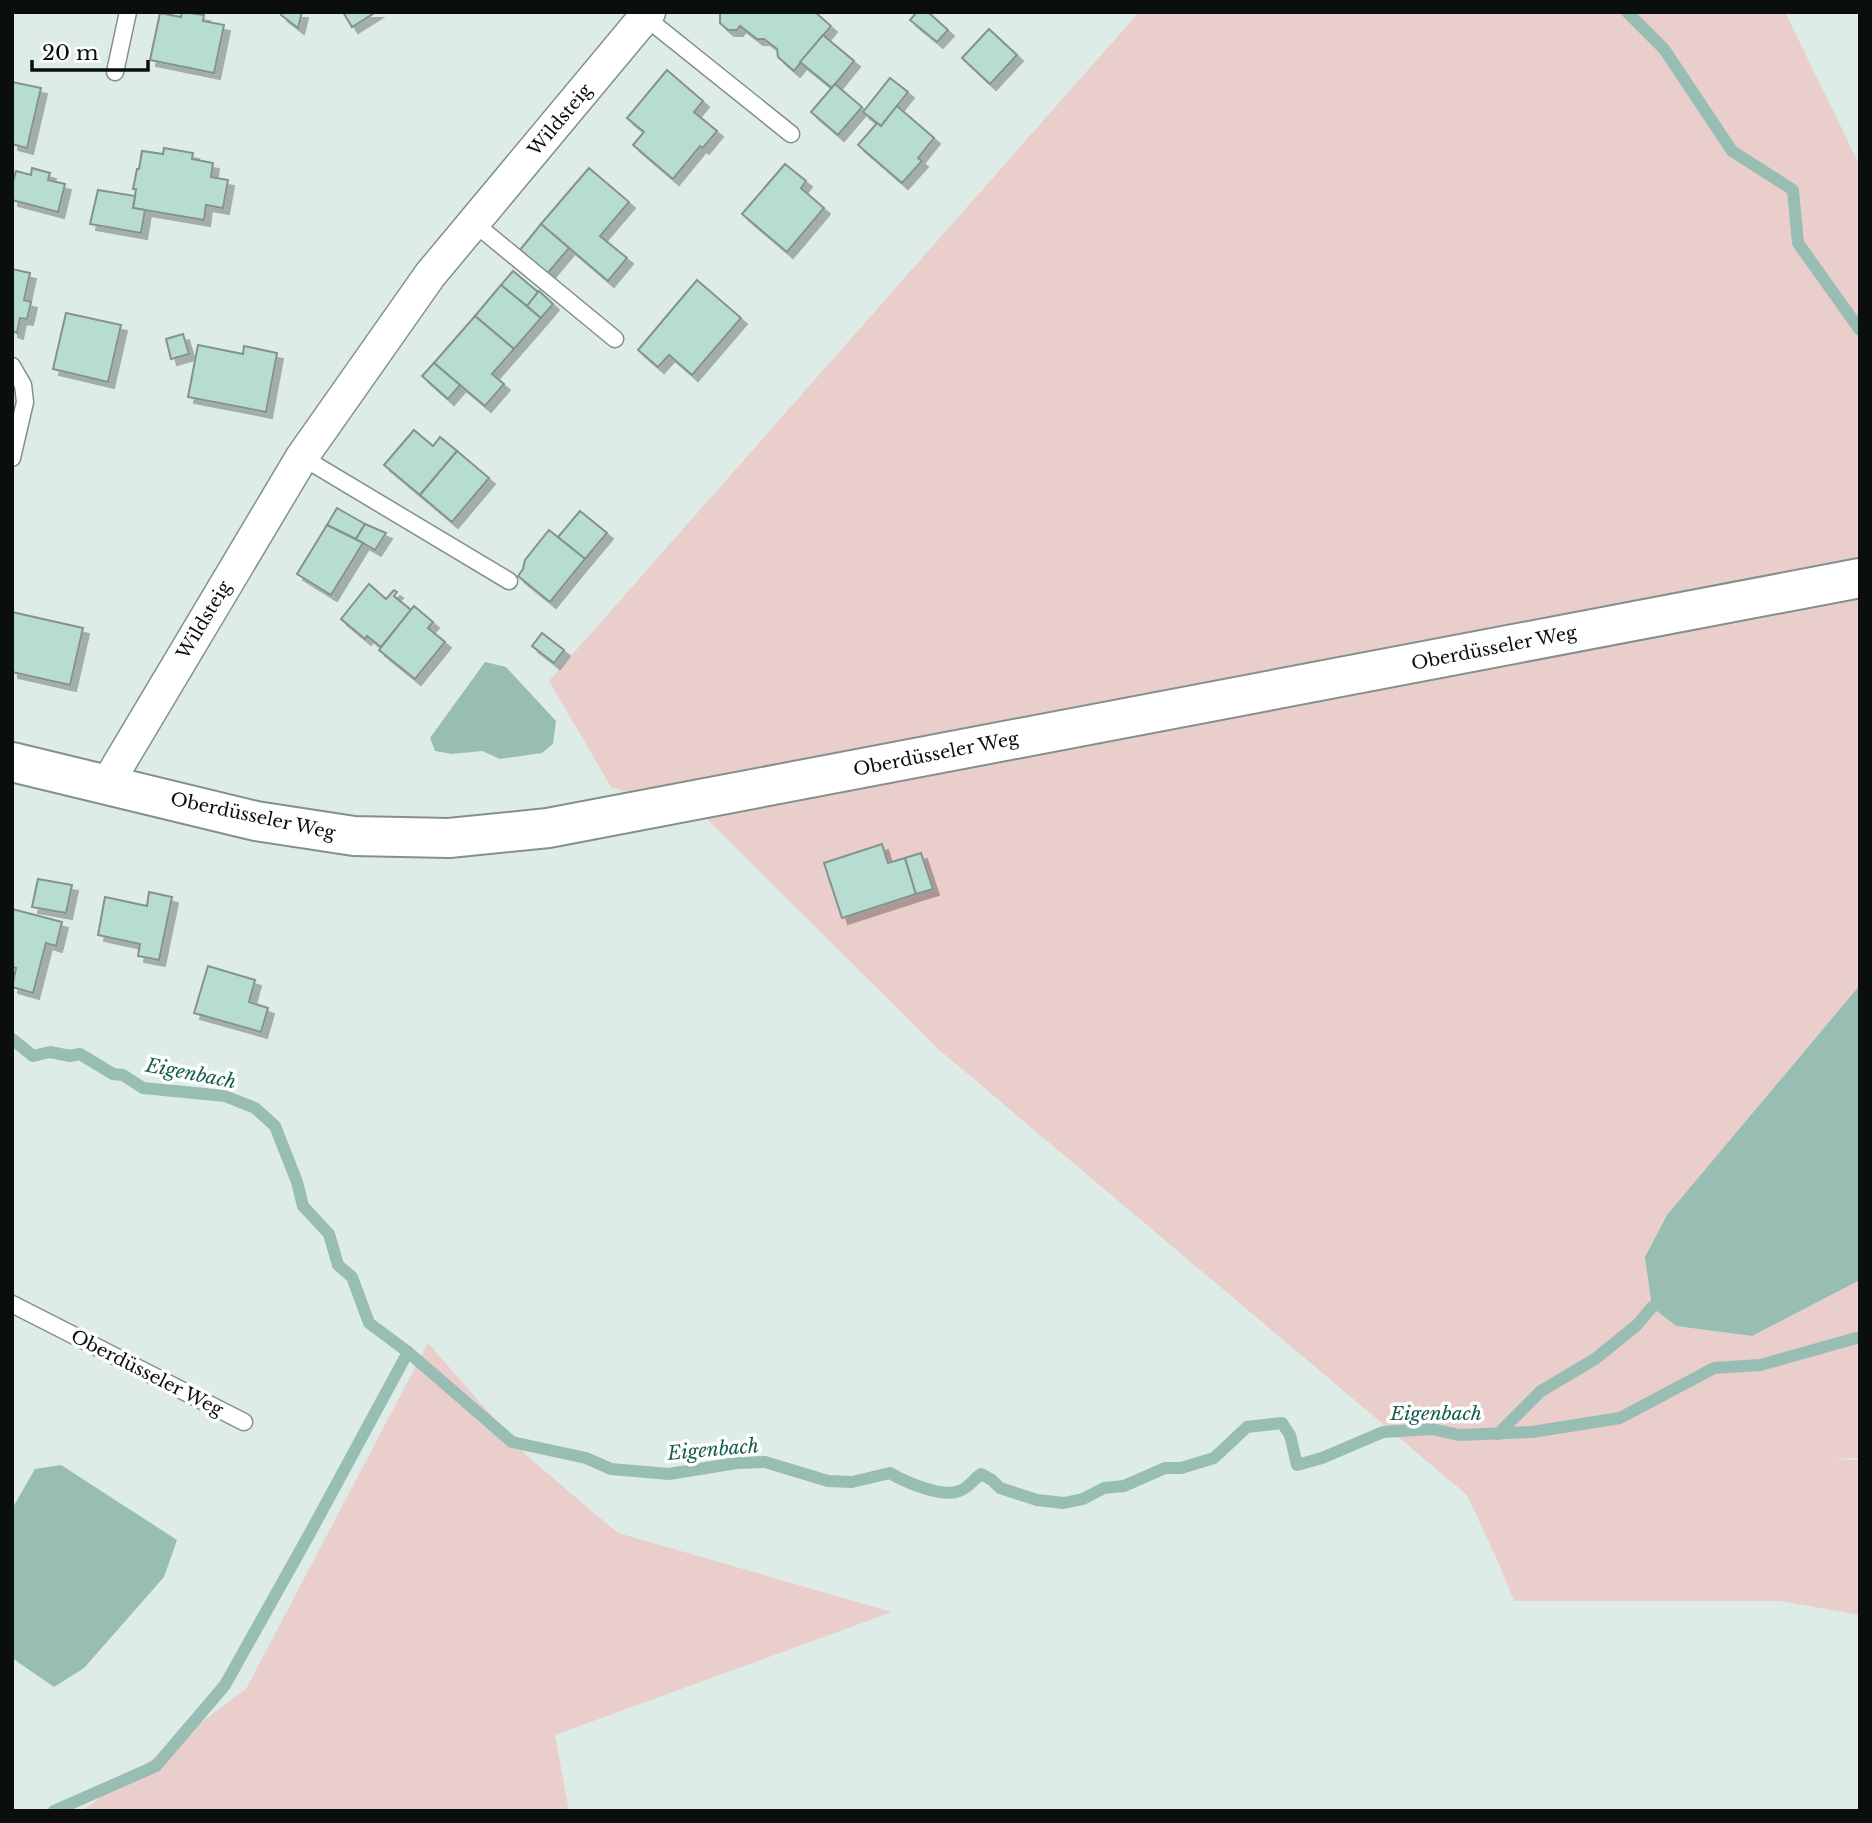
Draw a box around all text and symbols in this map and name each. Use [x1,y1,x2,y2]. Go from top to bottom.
scale bar [32,28,147,72]
text: 20 m [42,40,99,66]
street label: Wildsteig [523,79,597,161]
street label: Wildsteig [172,577,236,664]
street label: Oberdüsseler Weg [1409,621,1579,675]
street label: Oberdüsseler Weg [851,727,1021,781]
street label: Oberdüsseler Weg [169,788,338,844]
water label: Eigenbach [143,1053,238,1094]
street label: Oberdüsseler Weg [67,1325,227,1421]
water label: Eigenbach [1389,1402,1482,1425]
water label: Eigenbach [665,1434,760,1465]

